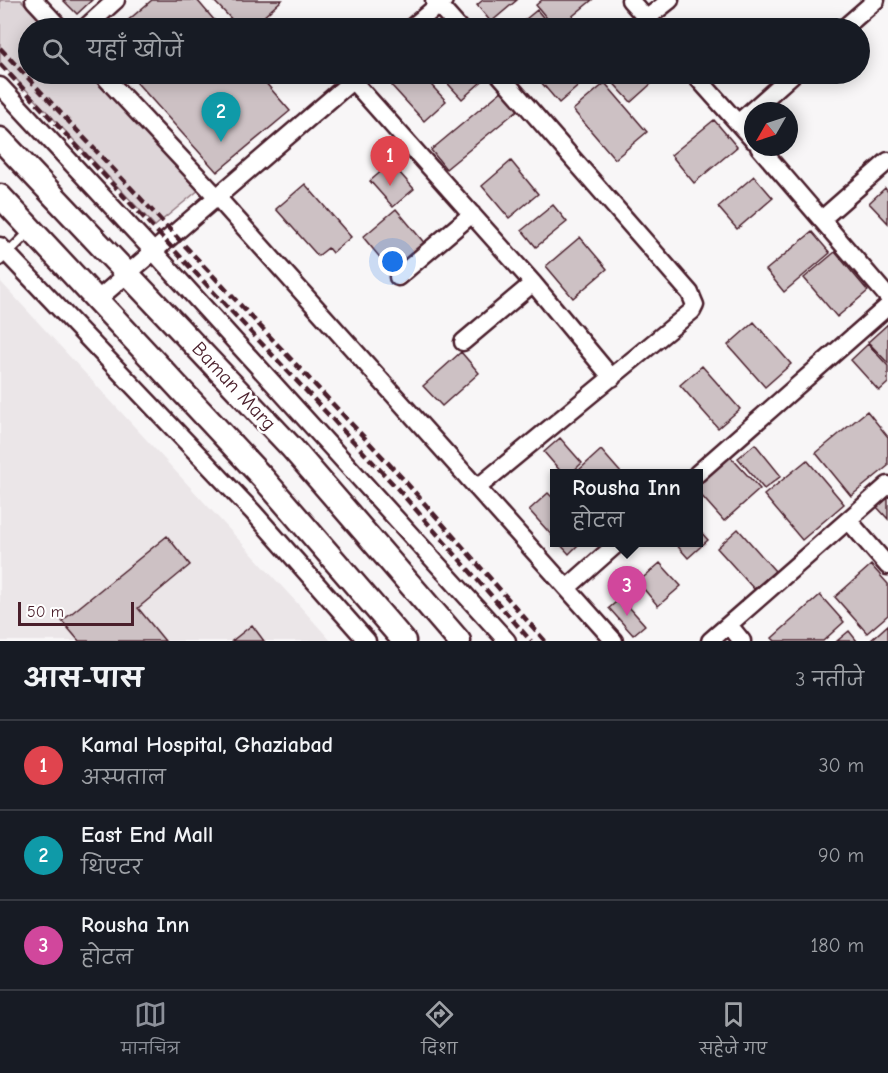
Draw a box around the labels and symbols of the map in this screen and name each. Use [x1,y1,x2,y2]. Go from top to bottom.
pin: 2 [202,92,240,142]
north arrow [744,102,798,156]
pin: 1 [370,136,410,186]
your location [378,247,407,276]
street label: Baman Marg [187,337,281,435]
pin: 3 [608,566,646,616]
scale bar [18,599,134,626]

